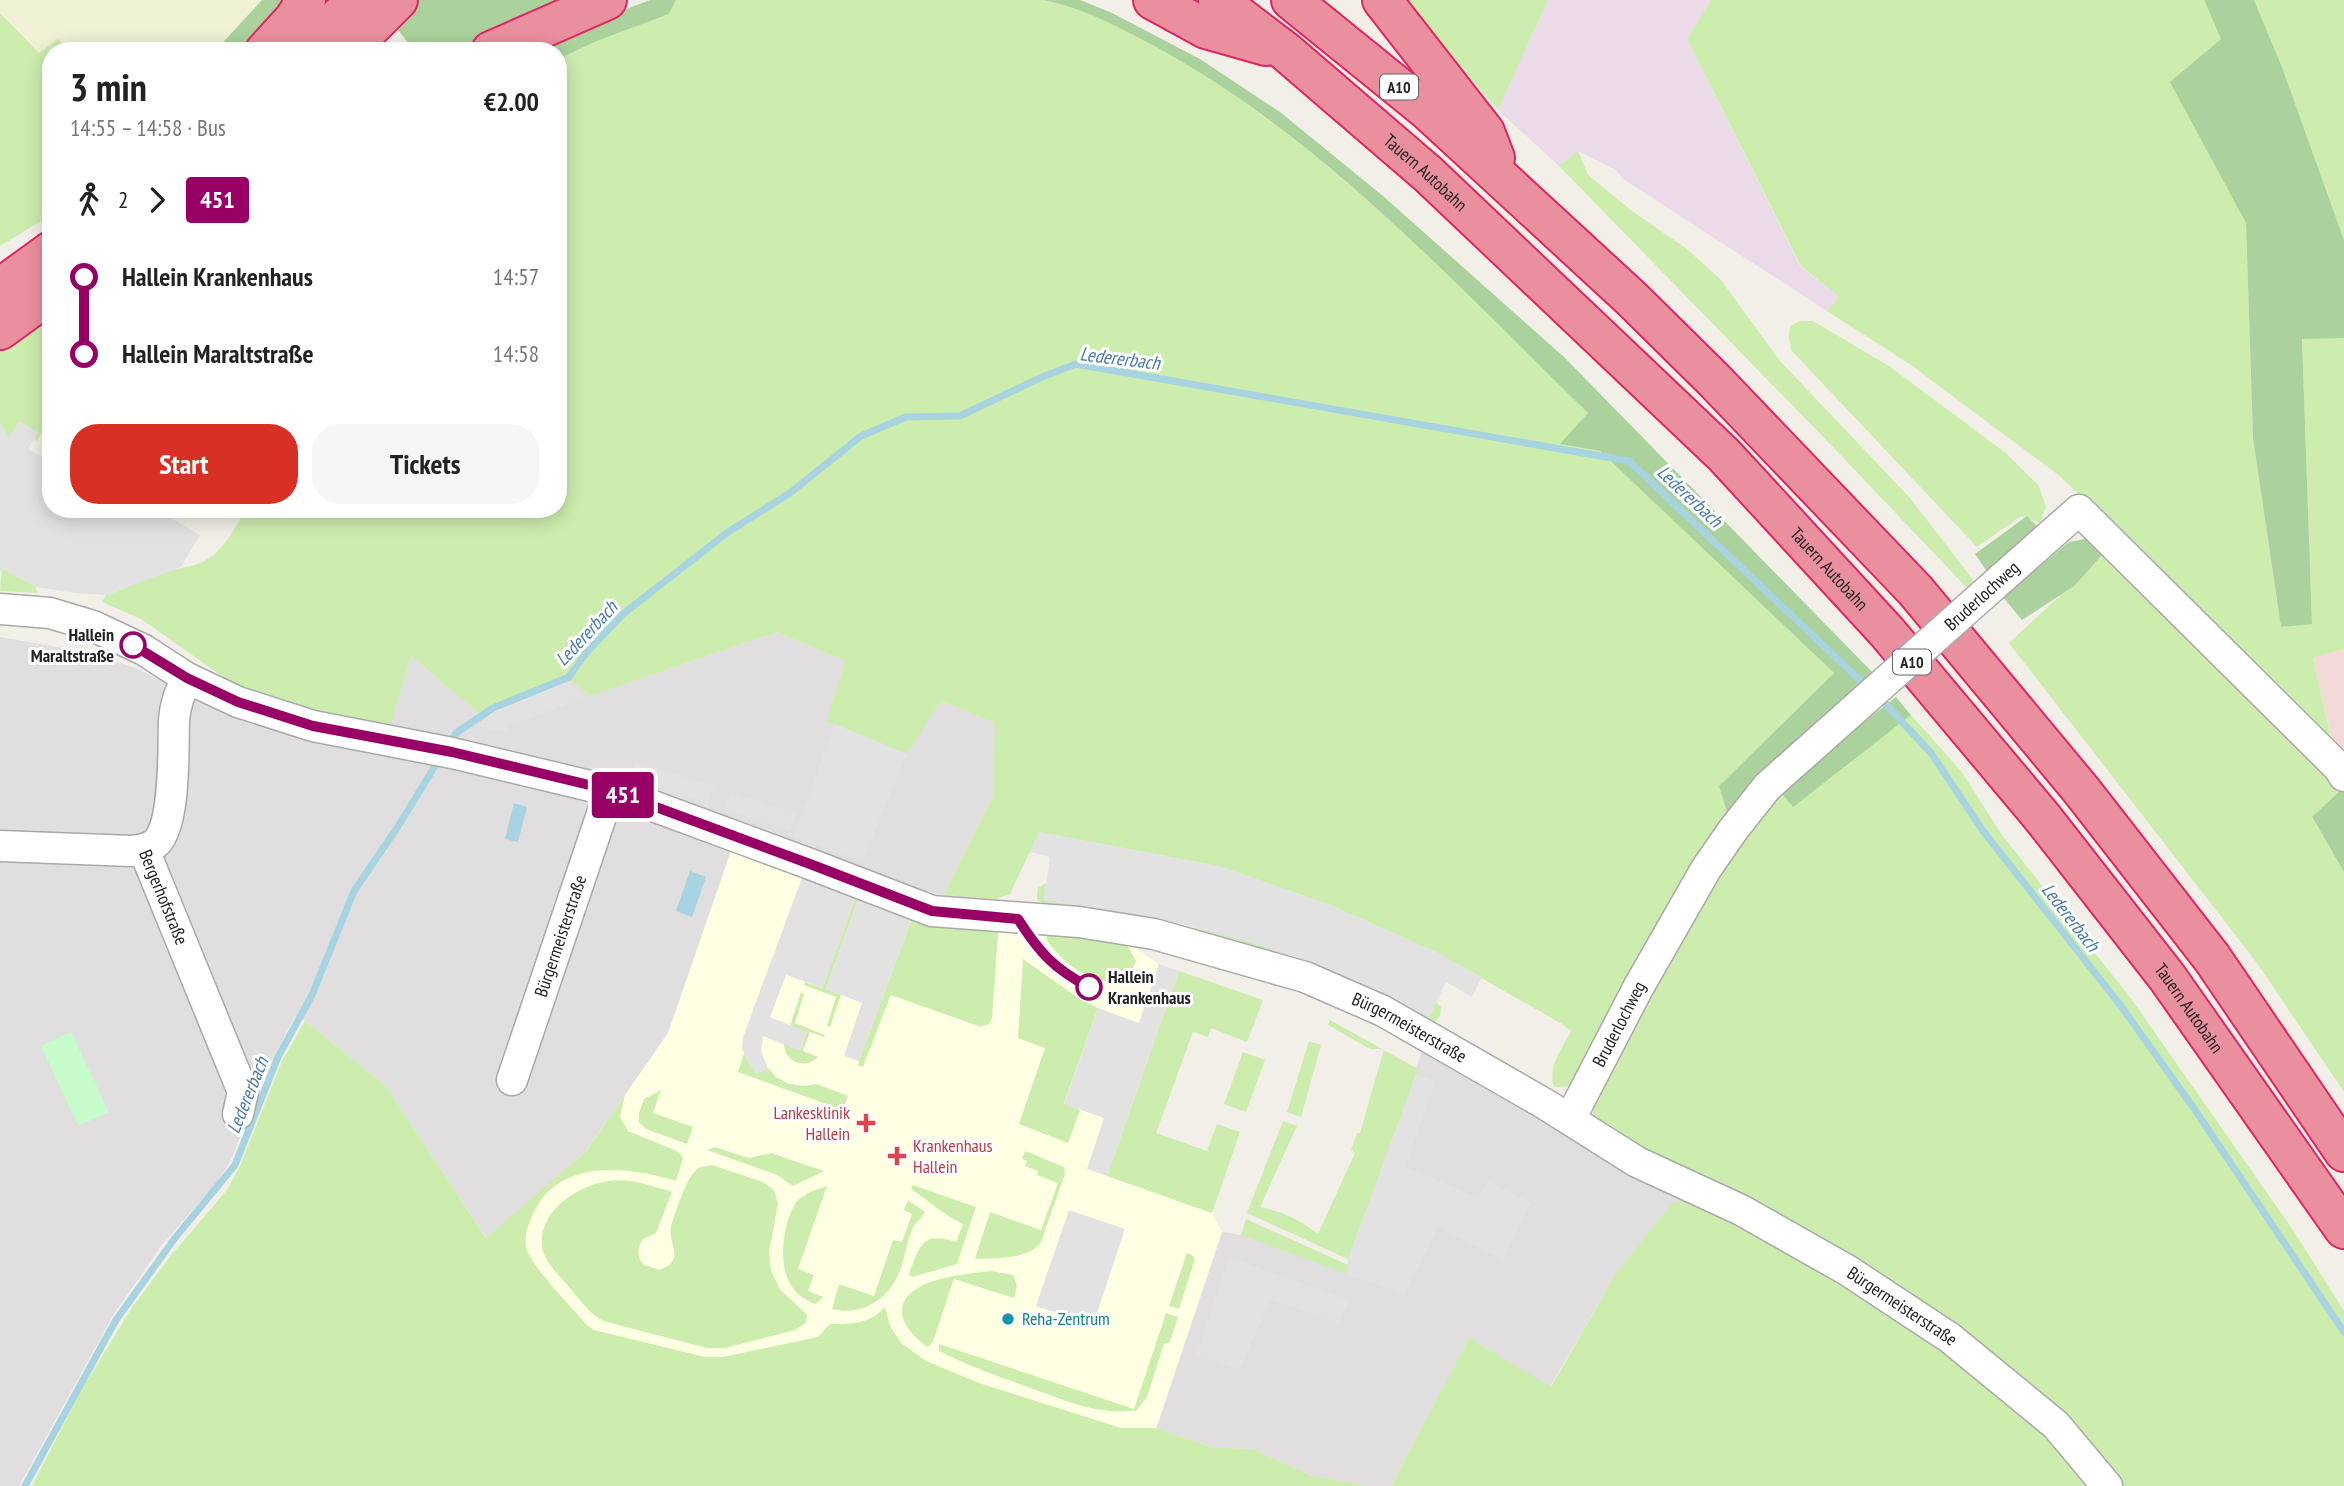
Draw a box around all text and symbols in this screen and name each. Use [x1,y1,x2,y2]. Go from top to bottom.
text: 3 min [70,62,147,111]
road number: A10 [1380,74,1418,100]
text: €2.00 [484,85,539,118]
text: 14:55 – 14:58 · Bus [70,113,226,142]
street label: Tauern Autobahn [1379,129,1472,216]
icon: walk [70,181,108,219]
icon: forward [138,181,176,219]
text: 451 [200,184,235,215]
text: 2 [118,185,128,214]
text: Hallein Krankenhaus [122,260,313,293]
text: 14:57 [493,262,539,291]
text: Hallein Maraltstraße [122,337,314,370]
text: 14:58 [493,339,539,368]
water label: Ledererbach [1079,341,1163,375]
button: Start [70,424,298,504]
button: Tickets [312,424,539,504]
water label: Ledererbach [1652,460,1729,533]
street label: Tauern Autobahn [1785,522,1873,615]
street label: Bruderlochweg [1939,556,2024,635]
water label: Ledererbach [550,594,623,671]
place label: Hallein Maraltstraße [31,623,114,667]
marker: Hallein Maraltstraße [120,632,146,658]
road number: A10 [1893,650,1931,674]
line badge: 451 [583,772,663,818]
text: 451 [606,779,640,810]
street label: Bergerhofstraße [134,846,193,948]
street label: Bürgermeisterstraße [529,872,591,1000]
water label: Ledererbach [2037,878,2106,957]
street label: Tauern Autobahn [2149,958,2229,1057]
place label: Hallein Krankenhaus [1108,965,1191,1009]
marker: Hallein Krankenhaus [1076,974,1102,1000]
street label: Bruderlochweg [1587,977,1651,1070]
street label: Bürgermeisterstraße [1349,987,1471,1068]
water label: Ledererbach [221,1052,274,1137]
place label: Lankesklinik Hallein [773,1101,850,1145]
marker: Lankesklinik Hallein [856,1113,876,1133]
place label: Krankenhaus Hallein [913,1134,993,1178]
marker: Krankenhaus Hallein [887,1146,907,1166]
street label: Bürgermeisterstraße [1843,1261,1962,1350]
place label: Reha-Zentrum [1022,1307,1110,1330]
marker: Reha-Zentrum [1000,1311,1016,1327]

